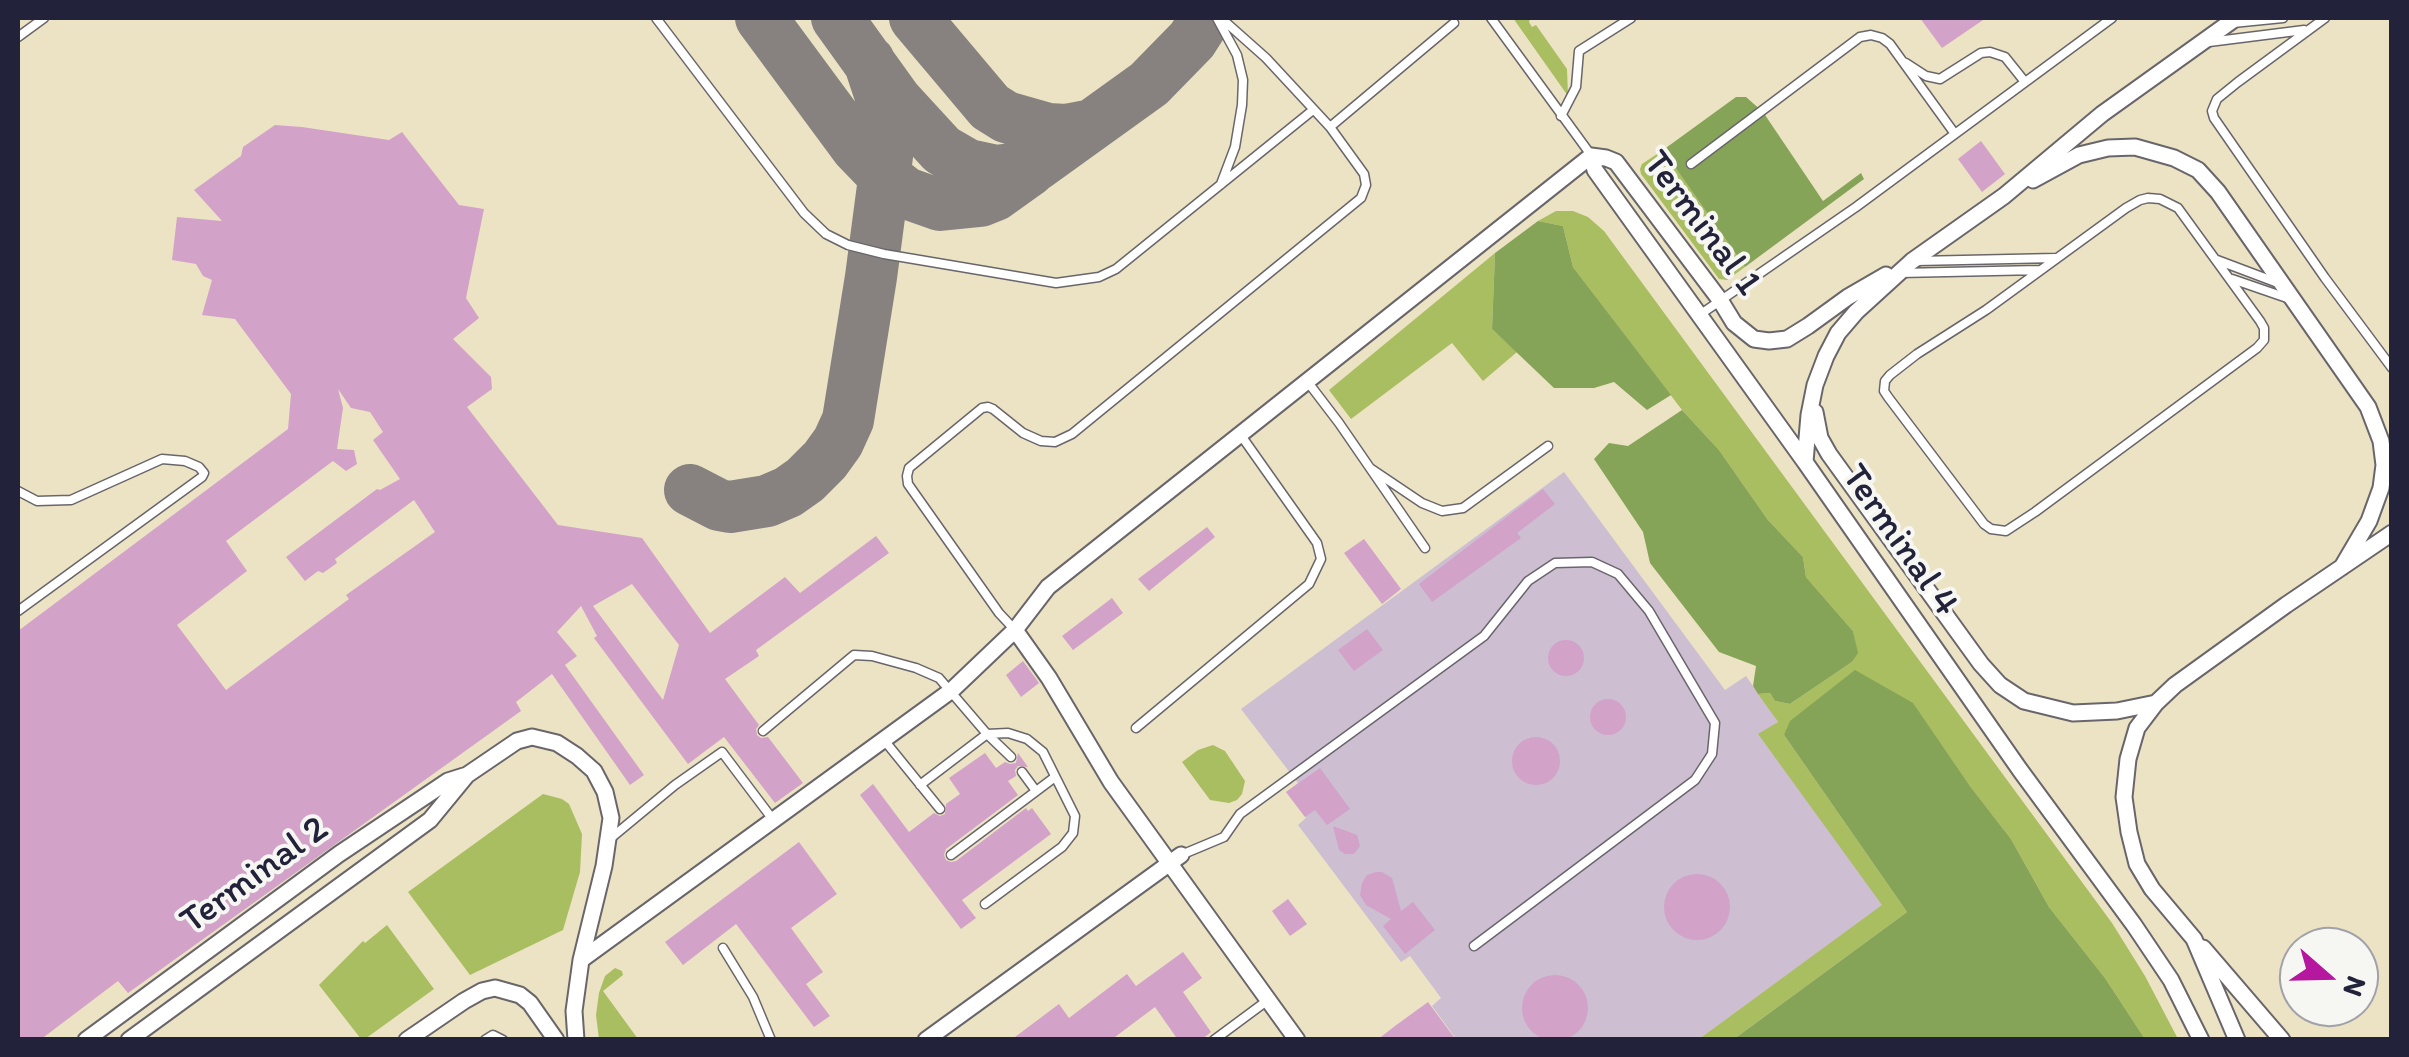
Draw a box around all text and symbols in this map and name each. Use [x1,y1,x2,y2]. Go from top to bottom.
street label: Terminal 1 [1632,143,1770,305]
street label: Terminal 4 [1830,456,1968,626]
street label: Terminal 2 [172,807,338,945]
north arrow [2279,927,2379,1027]
text: N [2336,972,2375,1001]

